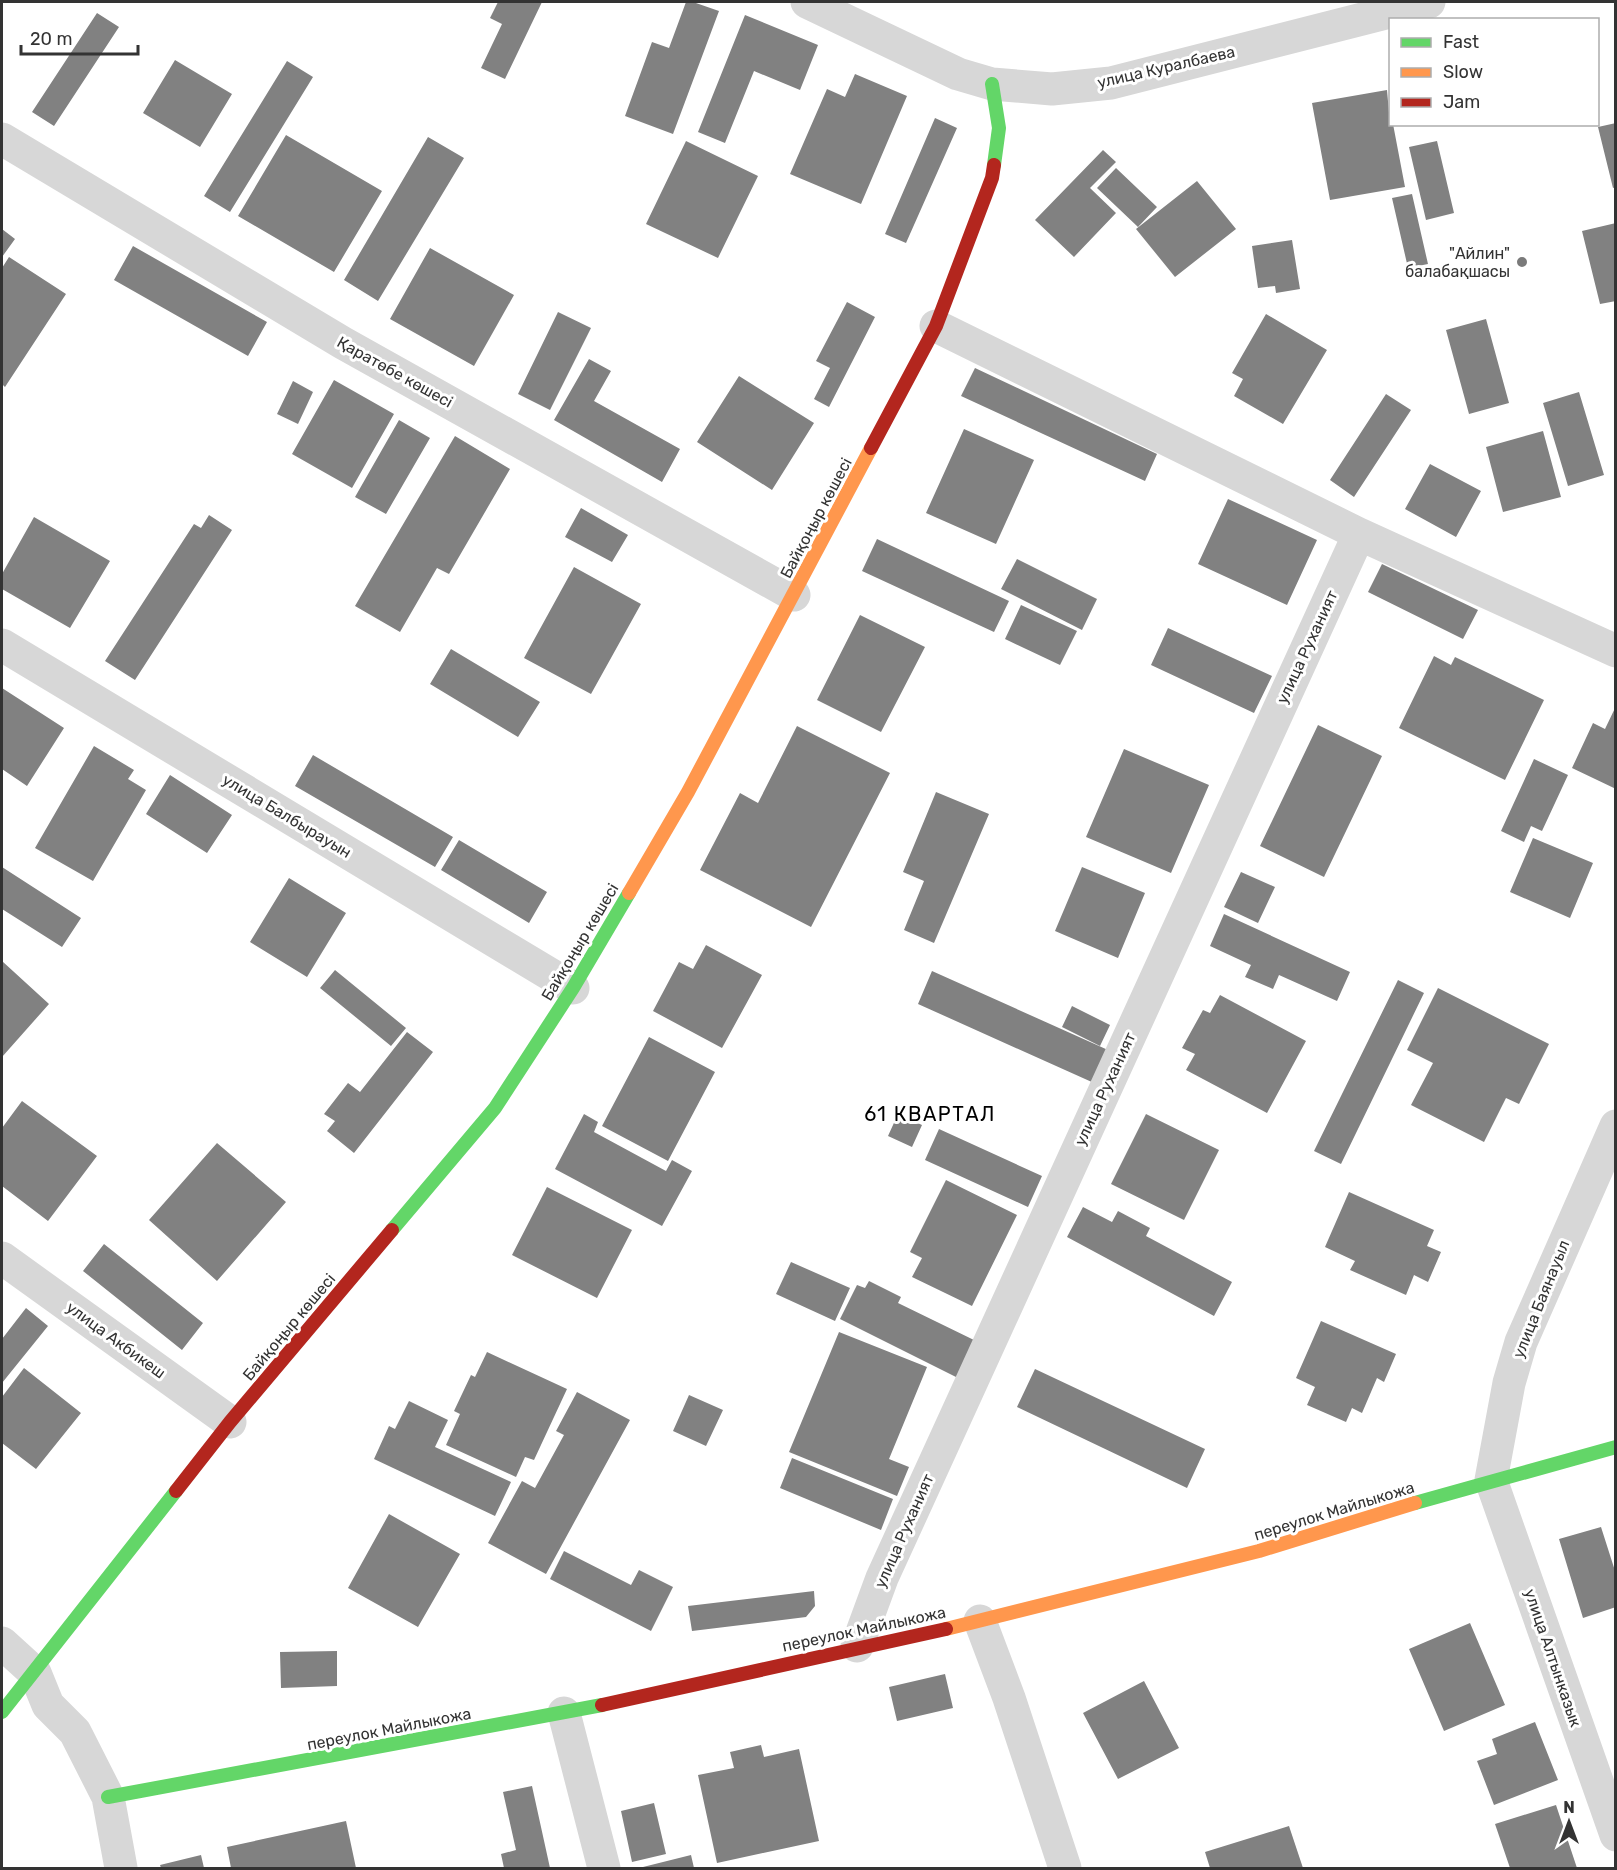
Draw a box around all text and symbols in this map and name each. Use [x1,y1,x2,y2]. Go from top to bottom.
scale bar [21,18,138,56]
legend [1389,18,1599,126]
text: 20 m [30,28,72,50]
text: Fast [1443,31,1479,53]
street label: улица Куралбаева [1095,42,1237,92]
text: Slow [1443,61,1483,83]
text: Jam [1443,91,1480,113]
place label: "Айлин" балабақшасы [1405,244,1510,281]
marker: "Айлин" балабақшасы [1515,255,1529,269]
street label: Қаратөбе көшесі [334,332,456,412]
street label: Байқоңыр көшесі [776,455,856,581]
street label: улица Руханият [1272,587,1342,707]
street label: улица Балбырауын [219,770,355,862]
street label: Байқоңыр көшесі [537,880,623,1004]
street label: улица Руханият [1070,1029,1140,1149]
district label: 61 КВАРТАЛ [864,1102,996,1126]
street label: улица Баянауыл [1509,1237,1573,1361]
street label: Байқоңыр көшесі [239,1270,339,1384]
street label: улица Акбикеш [63,1298,169,1382]
street label: улица Руханият [870,1471,938,1591]
street label: переулок Майлыкожа [1252,1478,1416,1544]
street label: улица Алтынказык [1520,1586,1586,1730]
street label: переулок Майлыкожа [780,1602,948,1656]
street label: переулок Майлыкожа [305,1704,473,1754]
north arrow [1539,1792,1599,1852]
text: N [1563,1798,1575,1817]

